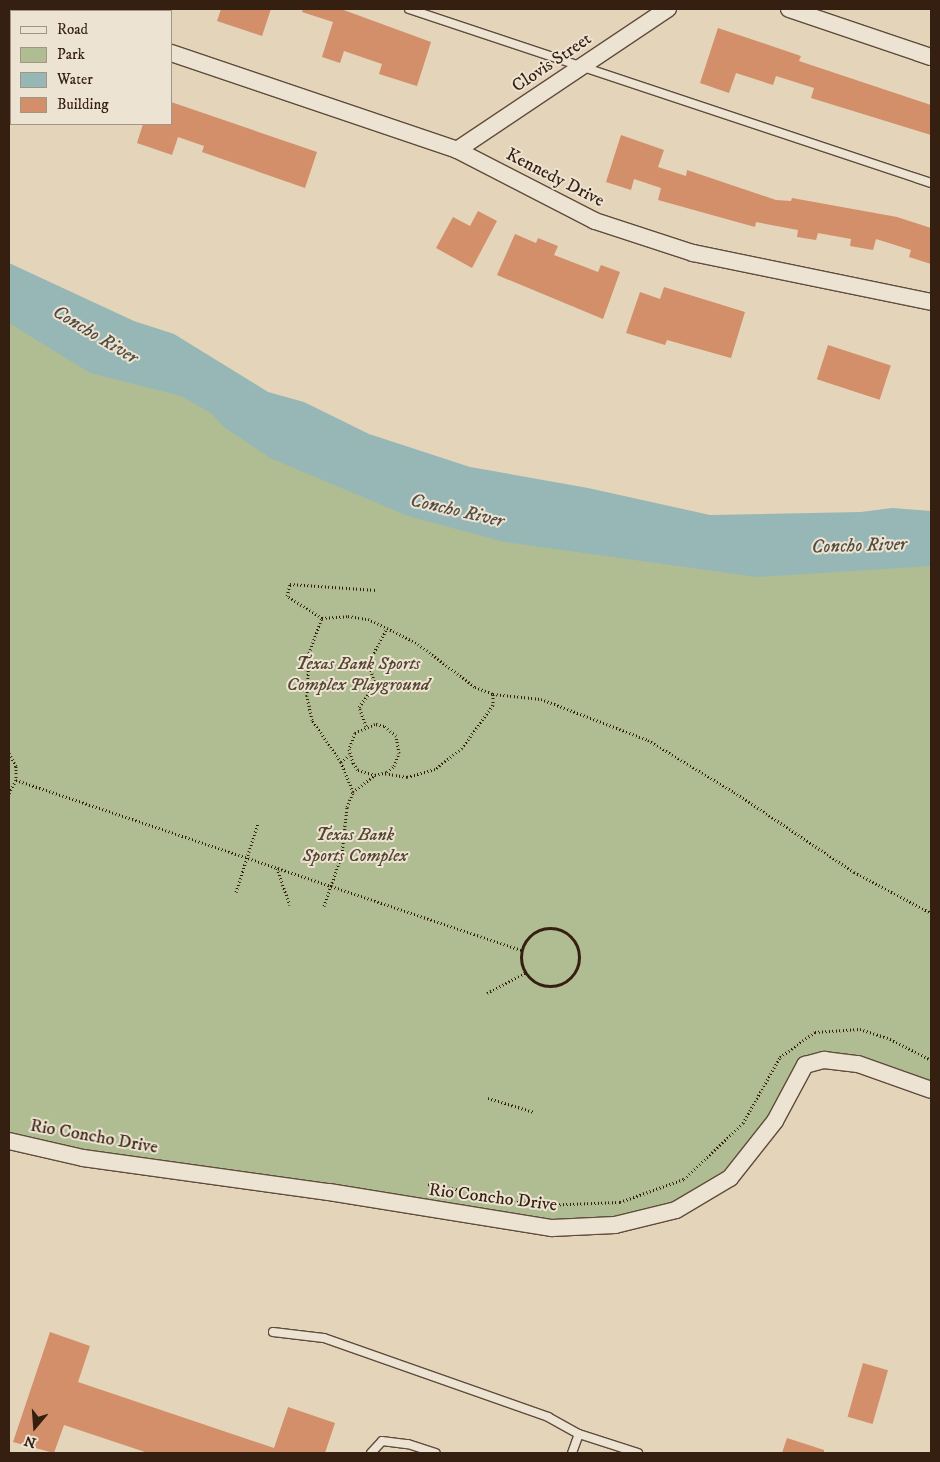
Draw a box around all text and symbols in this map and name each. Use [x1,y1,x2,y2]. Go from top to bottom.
legend [10,10,172,125]
text: Road [57,20,88,39]
street label: Clovis Street [508,29,596,97]
text: Park [57,45,85,64]
text: Water [57,70,93,89]
text: Building [57,95,109,114]
street label: Kennedy Drive [502,144,608,212]
water label: Concho River [48,301,142,369]
water label: Concho River [408,489,506,533]
water label: Concho River [811,533,907,559]
park label: Texas Bank Sports Complex Playground [287,654,429,696]
park label: Texas Bank Sports Complex [303,825,407,868]
street label: Rio Concho Drive [29,1115,159,1159]
street label: Rio Concho Drive [428,1179,558,1217]
north arrow [10,1402,60,1452]
text: N [22,1431,39,1452]

